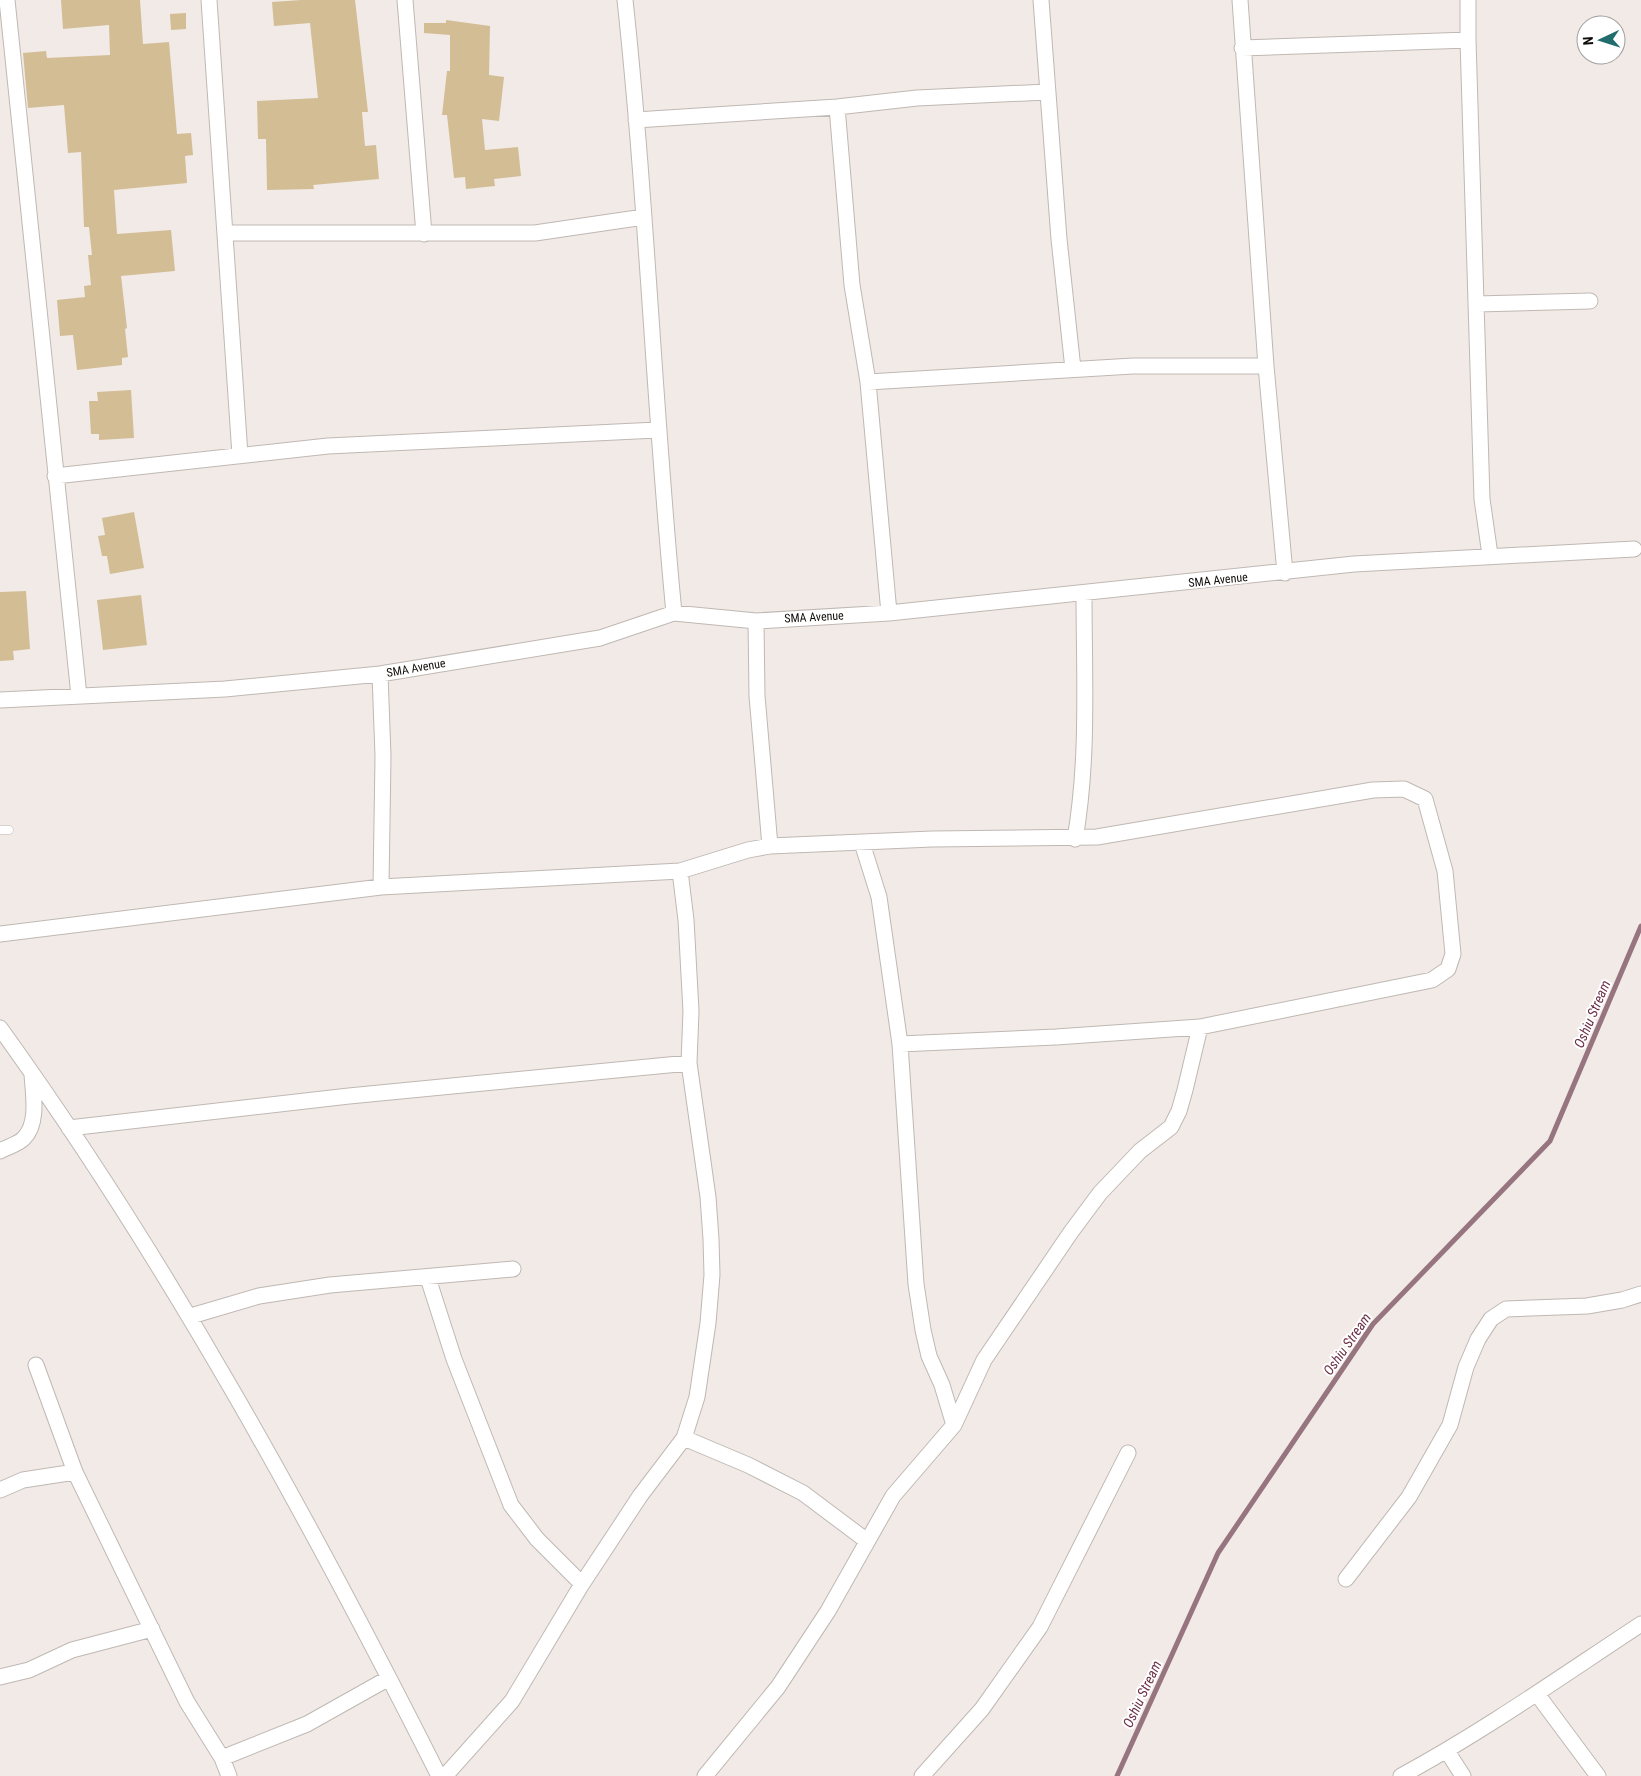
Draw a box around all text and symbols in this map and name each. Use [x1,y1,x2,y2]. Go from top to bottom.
north arrow [1576,15,1626,65]
text: N [1580,36,1596,46]
street label: SMA Avenue [1188,570,1249,590]
street label: SMA Avenue [784,608,845,626]
street label: SMA Avenue [385,656,447,680]
water label: Oshiu Stream [1571,978,1613,1050]
water label: Oshiu Stream [1320,1310,1374,1378]
water label: Oshiu Stream [1120,1658,1164,1730]

